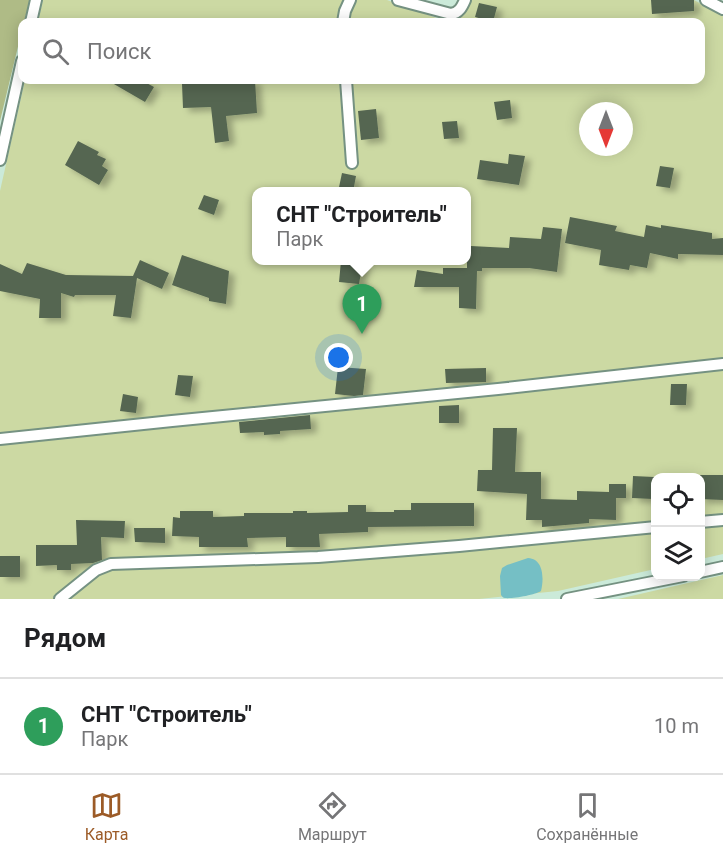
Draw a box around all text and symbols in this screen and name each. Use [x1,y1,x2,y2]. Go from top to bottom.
search box [18,18,705,84]
icon: search [39,35,72,68]
text: Поиск [87,39,151,64]
north arrow [579,102,633,156]
popup [252,187,471,265]
text: СНТ "Строитель" [276,202,447,227]
text: Парк [276,227,323,251]
pin: 1 [342,284,382,334]
your location [324,343,353,372]
map controls [651,473,705,581]
button: locate [651,473,705,527]
button: layers [651,527,705,581]
text: Рядом [24,623,106,653]
text: СНТ "Строитель" [81,702,252,727]
text: 1 [38,714,49,738]
text: 10 m [654,714,699,738]
text: Парк [81,727,128,751]
tab: Карта [85,789,128,844]
tab: Маршрут [298,789,367,844]
tab: Сохранённые [536,789,638,844]

